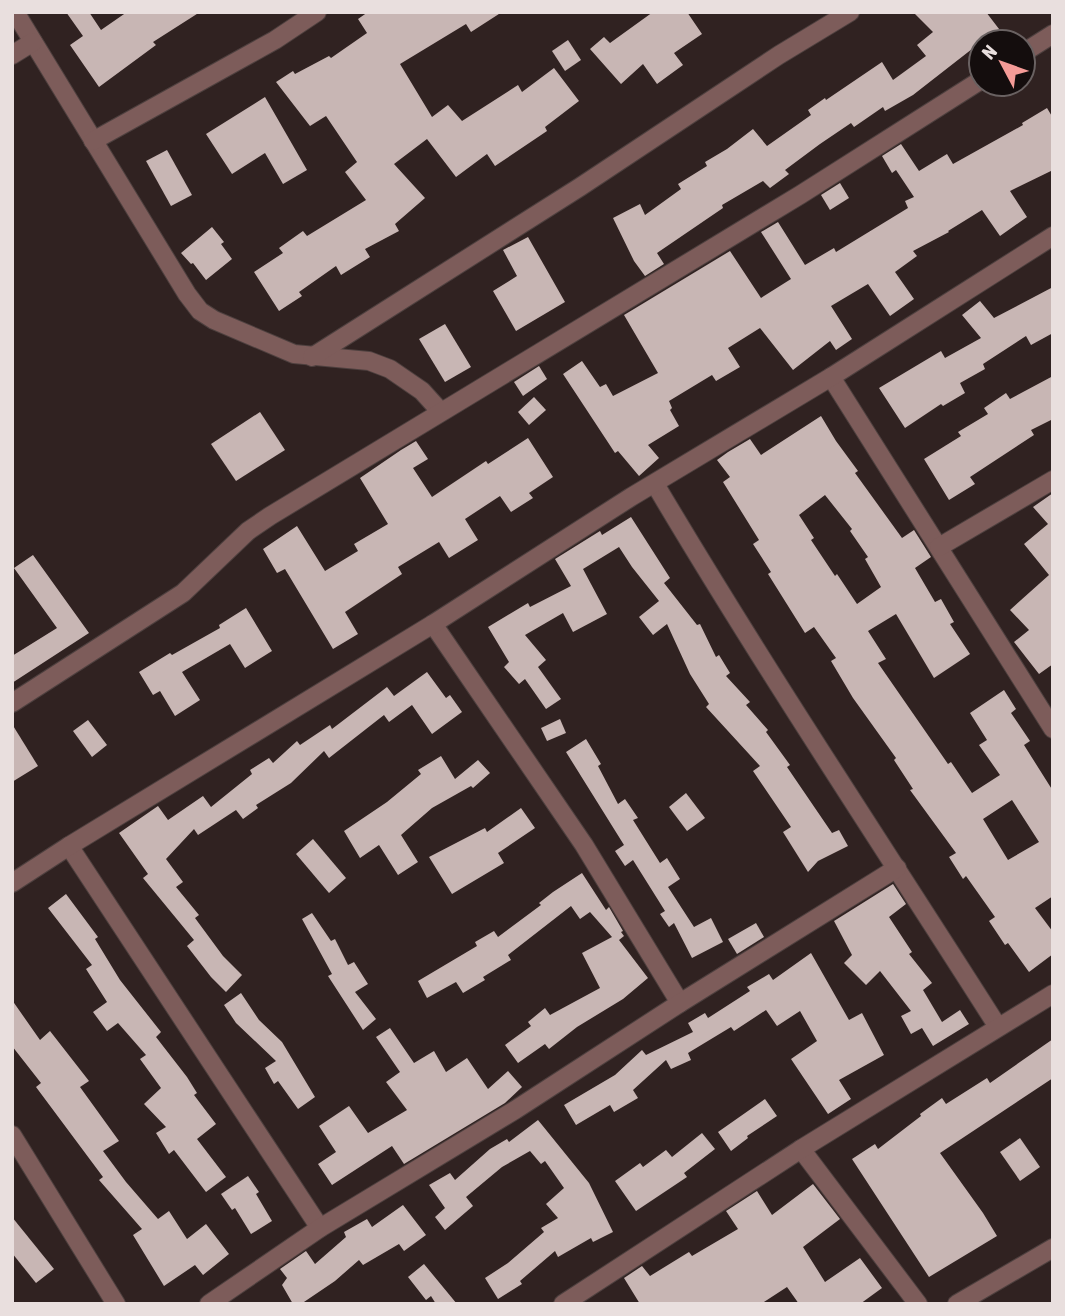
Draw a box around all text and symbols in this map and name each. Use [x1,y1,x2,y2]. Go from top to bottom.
north arrow [967,28,1037,98]
text: N [977,40,1001,63]

